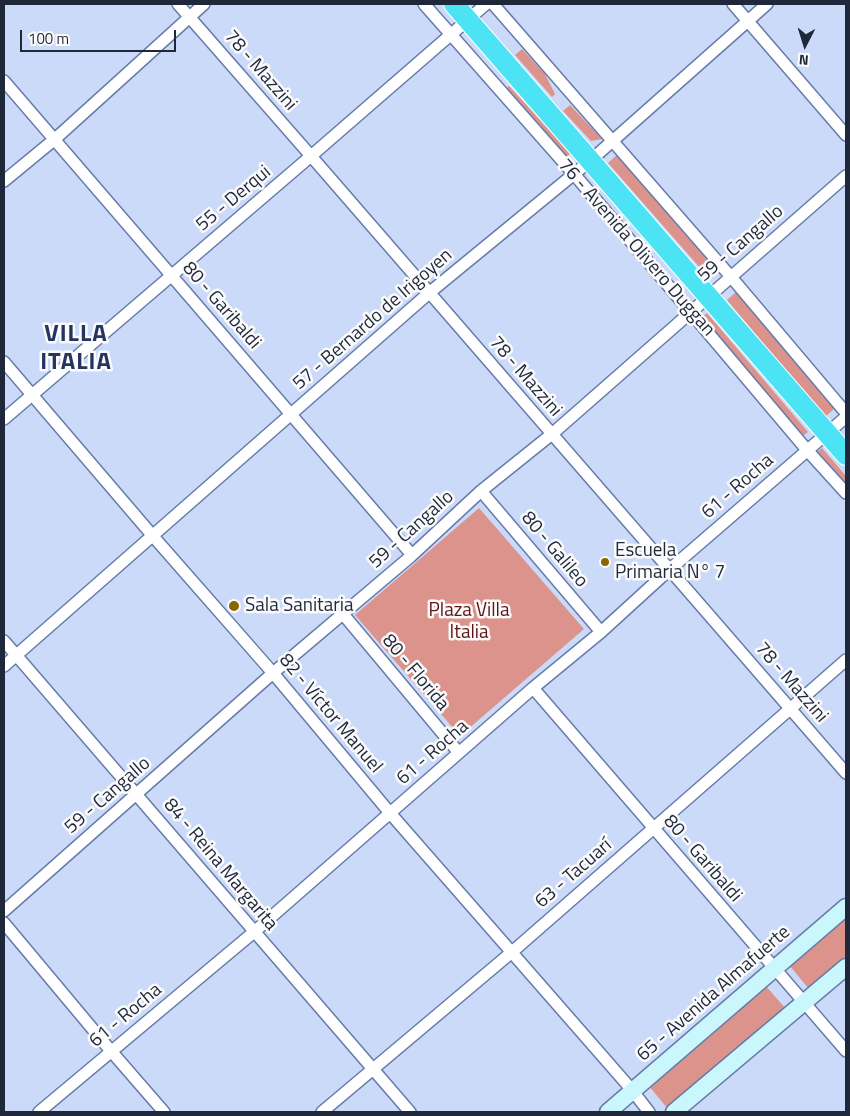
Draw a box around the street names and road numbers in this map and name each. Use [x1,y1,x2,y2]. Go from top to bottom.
street label: 78 - Mazzini [219,26,301,116]
street label: 76 - Avenida Olivero Duggan [553,155,719,341]
street label: 55 - Derqui [192,161,276,237]
street label: 59 - Cangallo [693,201,789,287]
street label: 57 - Bernardo de Irigoyen [289,245,457,395]
street label: 80 - Garibaldi [177,258,265,354]
street label: 78 - Mazzini [484,332,566,422]
street label: 61 - Rocha [697,450,779,524]
street label: 59 - Cangallo [365,486,459,574]
street label: 80 - Galileo [516,508,592,592]
street label: 80 - Florida [376,630,454,716]
street label: 78 - Mazzini [750,638,832,728]
street label: 82 - Víctor Manuel [273,650,387,778]
street label: 61 - Rocha [392,716,474,790]
street label: 59 - Cangallo [60,753,156,839]
street label: 84 - Reina Margarita [158,794,282,936]
street label: 80 - Garibaldi [658,811,746,907]
street label: 63 - Tacuarí [531,834,617,914]
street label: 65 - Avenida Almafuerte [633,921,795,1067]
street label: 61 - Rocha [85,979,167,1053]

